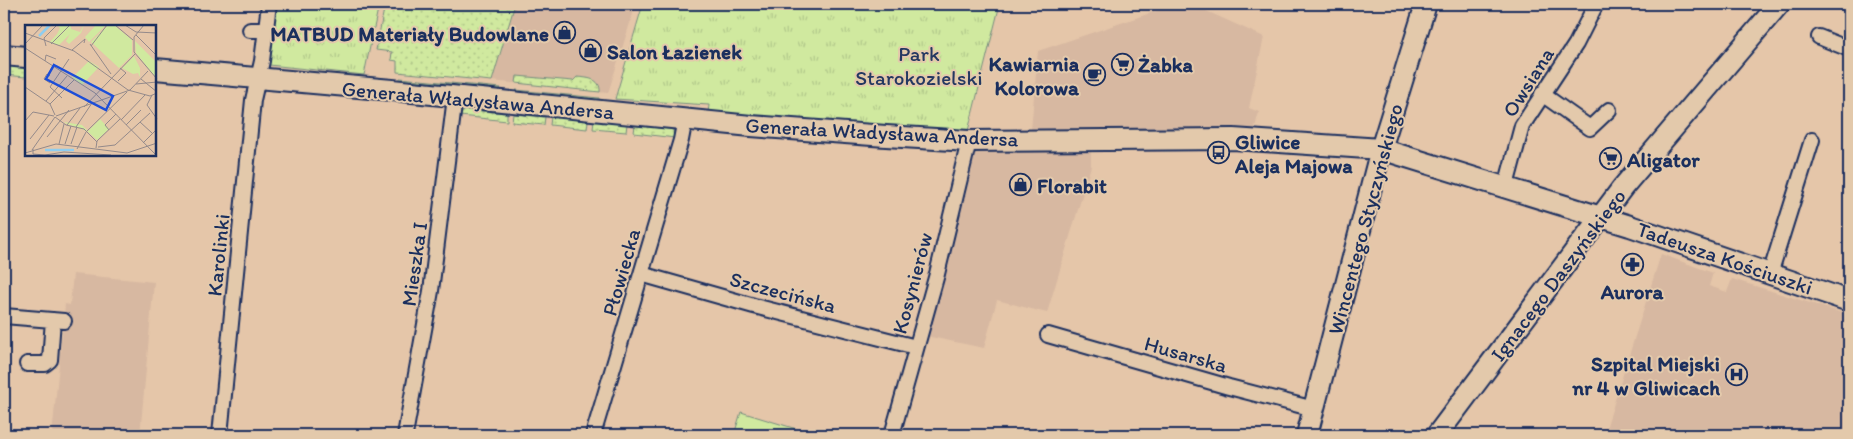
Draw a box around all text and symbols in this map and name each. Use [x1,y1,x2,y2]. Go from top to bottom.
place label: MATBUD Materiały Budowlane [270,21,549,47]
shop icon: MATBUD Materiały Budowlane [553,21,577,45]
inset map [25,25,156,156]
shop icon: Salon Łazienek [579,39,603,63]
place label: Salon Łazienek [607,39,742,64]
park label: Park Starokozielski [855,41,983,90]
street label: Owsiana [1497,42,1559,121]
place label: Kawiarnia Kolorowa [989,51,1080,100]
supermarket icon: Żabka [1110,52,1134,76]
place label: Żabka [1138,52,1194,77]
cafe icon: Kawiarnia Kolorowa [1083,63,1107,87]
street label: Generała Władysława Andersa [341,76,615,124]
street label: Wincentego Styczyńskiego [1322,101,1408,337]
street label: Generała Władysława Andersa [745,112,1019,152]
place label: Gliwice Aleja Majowa [1234,129,1353,179]
bus stop icon: Gliwice Aleja Majowa [1207,141,1231,165]
supermarket icon: Aligator [1599,147,1623,171]
place label: Aligator [1626,147,1700,173]
shop icon: Florabit [1009,173,1033,197]
place label: Florabit [1037,173,1107,198]
street label: Ignacego Daszyńskiego [1485,184,1631,366]
street label: Karolinki [201,213,235,297]
street label: Tadeusza Kościuszki [1634,216,1816,300]
street label: Mieszka I [396,220,432,308]
street label: Płowiecka [597,225,645,319]
street label: Kosynierów [886,230,938,336]
pharmacy icon: Aurora [1620,252,1644,276]
street label: Szczecińska [727,266,839,318]
place label: Aurora [1600,279,1664,304]
street label: Husarska [1142,330,1230,378]
place label: Szpital Miejski nr 4 w Gliwicach [1571,351,1720,400]
hospital icon: Szpital Miejski nr 4 w Gliwicach [1724,363,1748,387]

